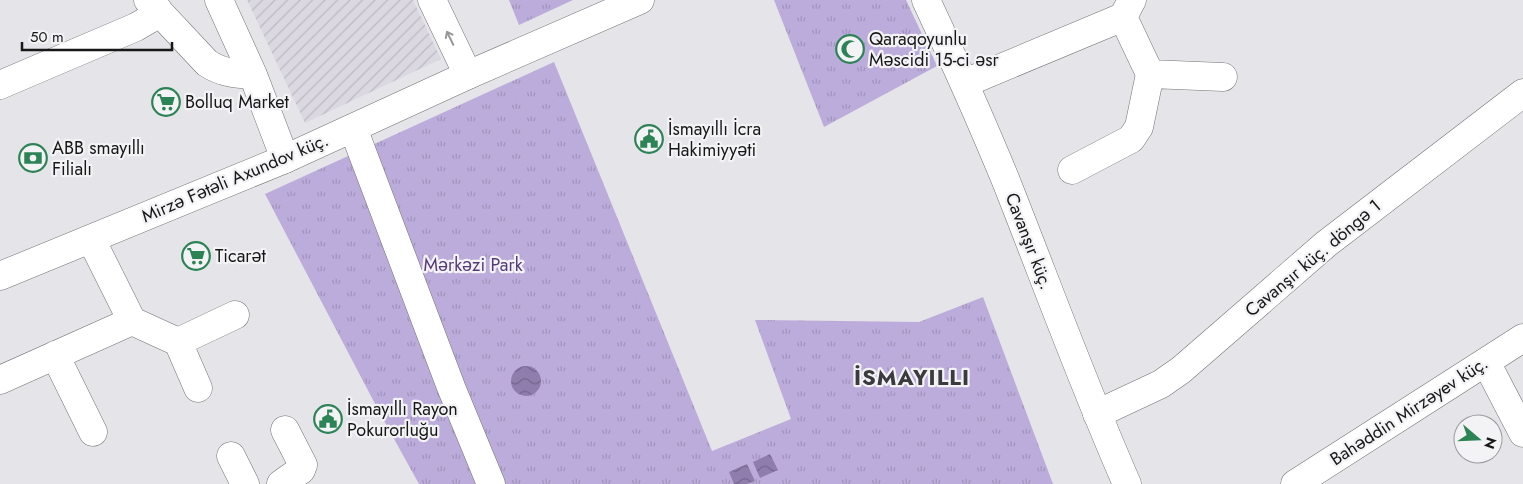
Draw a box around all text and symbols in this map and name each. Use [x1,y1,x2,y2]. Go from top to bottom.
scale bar [22,20,172,52]
text: 50 m [30,26,64,48]
place label: Qaraqoyunlu Məscidi 15-ci əsr [869,26,999,73]
one-way arrow [445,31,454,46]
mosque icon: Qaraqoyunlu Məscidi 15-ci əsr [835,34,865,64]
supermarket icon: Bolluq Market [151,87,181,117]
place label: Bolluq Market [185,89,290,115]
place label: İsmayıllı İcra Hakimiyyəti [668,116,761,163]
public building icon: İsmayıllı İcra Hakimiyyəti [634,124,664,154]
street label: Mirzə Fətəli Axundov küç. [137,127,333,229]
place label: ABB smayıllı Filialı [52,135,145,182]
bank icon: ABB smayıllı Filialı [18,143,48,173]
street label: Cavanşır küç. [999,189,1059,293]
street label: Cavanşır küç. döngə 1 [1239,193,1387,323]
supermarket icon: Ticarət [181,241,211,271]
place label: Ticarət [215,243,266,269]
park label: Mərkəzi Park [423,252,523,278]
street label: Bahəddin Mirzəyev küç. [1325,350,1493,472]
district label: İSMAYILLI [854,361,970,393]
place label: İsmayıllı Rayon Pokurorluğu [347,396,458,443]
public building icon: İsmayıllı Rayon Pokurorluğu [313,404,343,434]
north arrow [1453,414,1503,464]
text: N [1479,435,1502,452]

